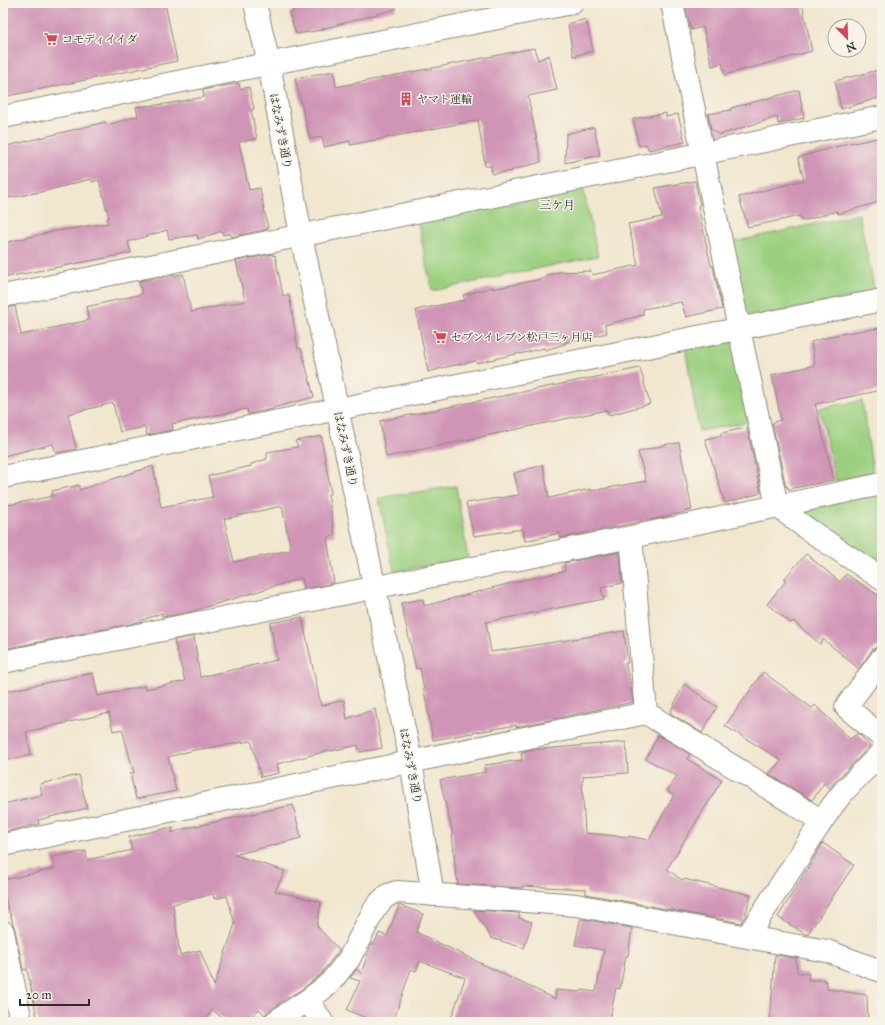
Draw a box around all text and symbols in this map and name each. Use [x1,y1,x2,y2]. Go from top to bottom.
north arrow [827,18,867,58]
supermarket icon: コモディイイダ [43,31,59,47]
place label: コモディイイダ [62,33,138,46]
text: N [843,39,858,55]
building icon: ヤマト運輸 [398,91,414,107]
street label: はなみずき通り [267,92,294,170]
place label: ヤマト運輸 [417,93,472,106]
district label: 三ケ月 [539,198,575,212]
supermarket icon: セブンイレブン松戸三ヶ月店 [432,329,448,345]
place label: セブンイレブン松戸三ヶ月店 [451,331,593,344]
street label: はなみずき通り [331,410,360,488]
street label: はなみずき通り [397,727,424,805]
scale bar [20,981,89,1007]
text: 20 m [26,988,52,1002]

